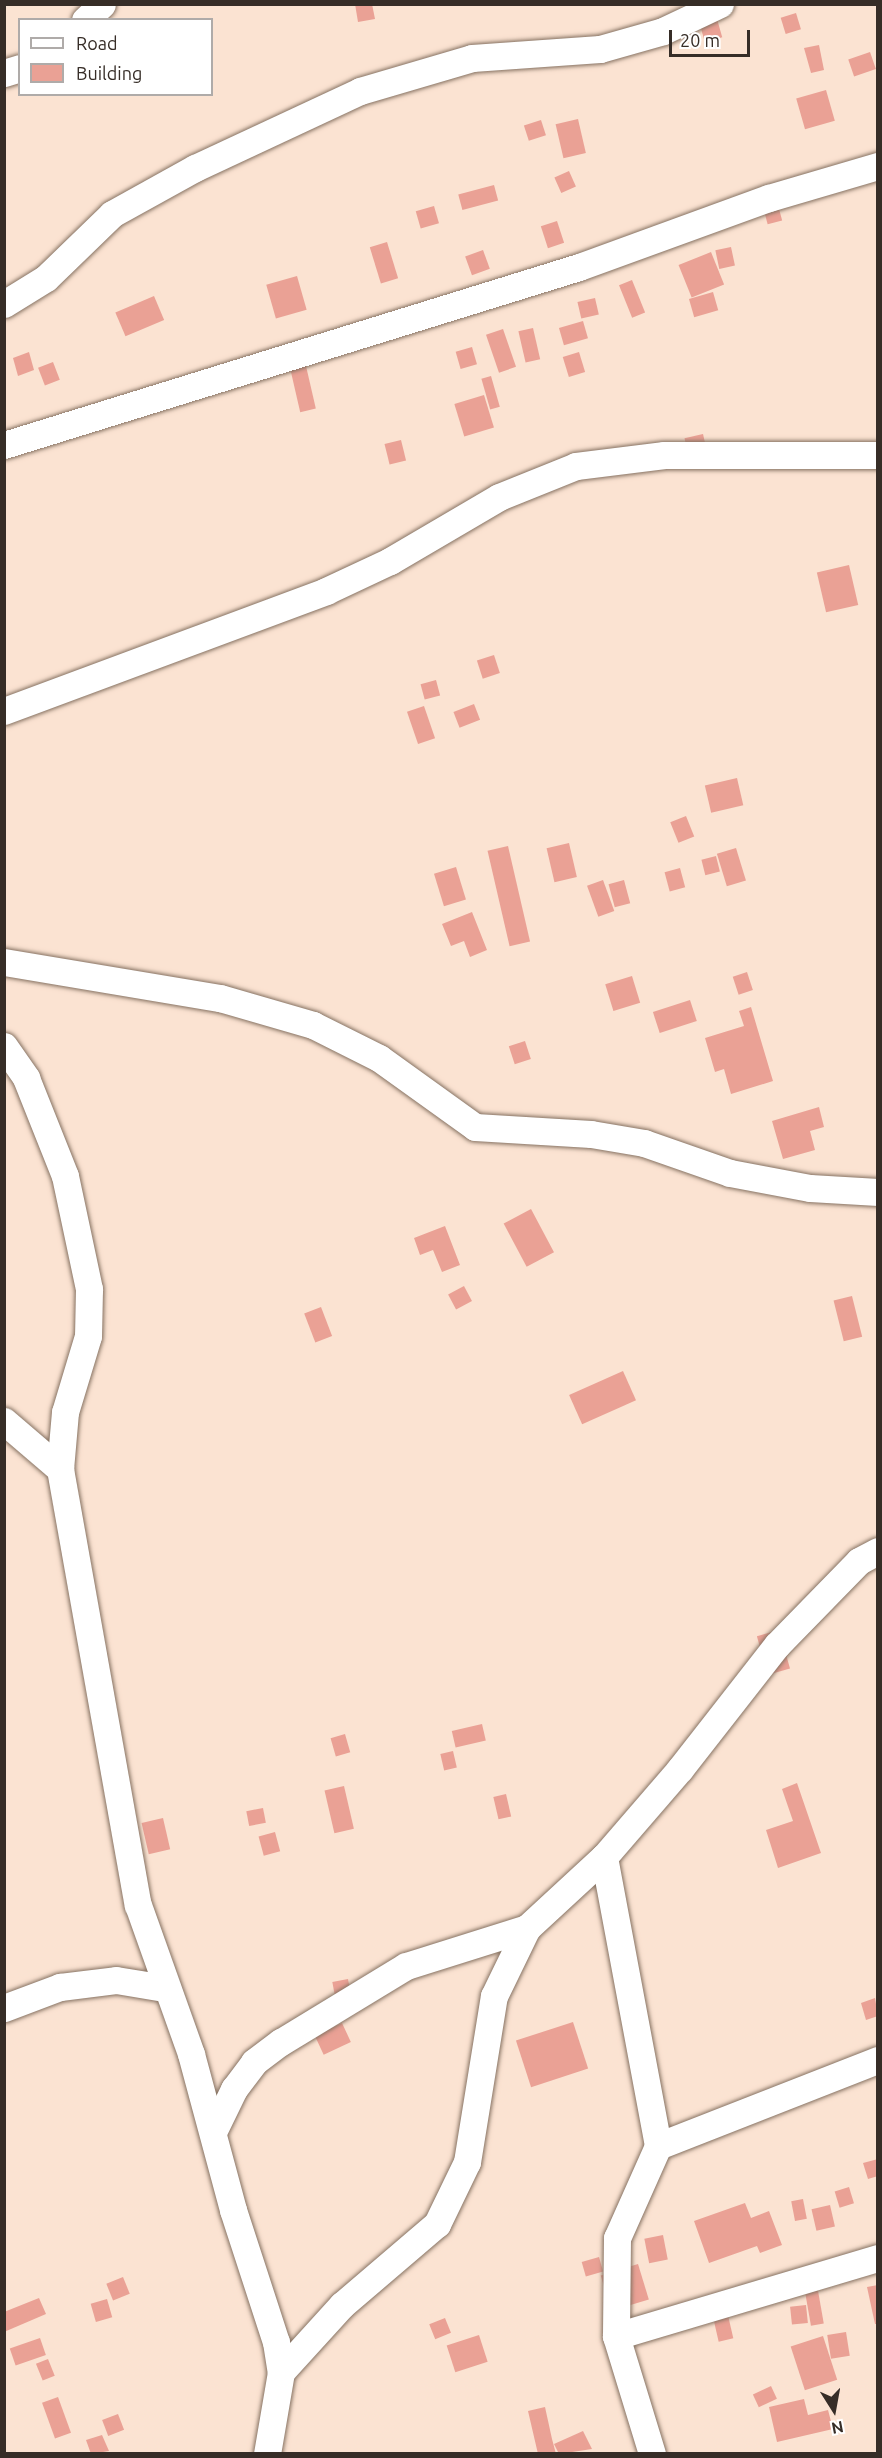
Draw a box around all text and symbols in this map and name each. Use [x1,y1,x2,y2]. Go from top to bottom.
legend [18,18,213,96]
scale bar [672,18,753,56]
text: 20 m [680,30,720,50]
text: Road [76,33,118,53]
text: Building [76,63,142,83]
north arrow [804,2380,864,2440]
text: N [830,2418,845,2438]

